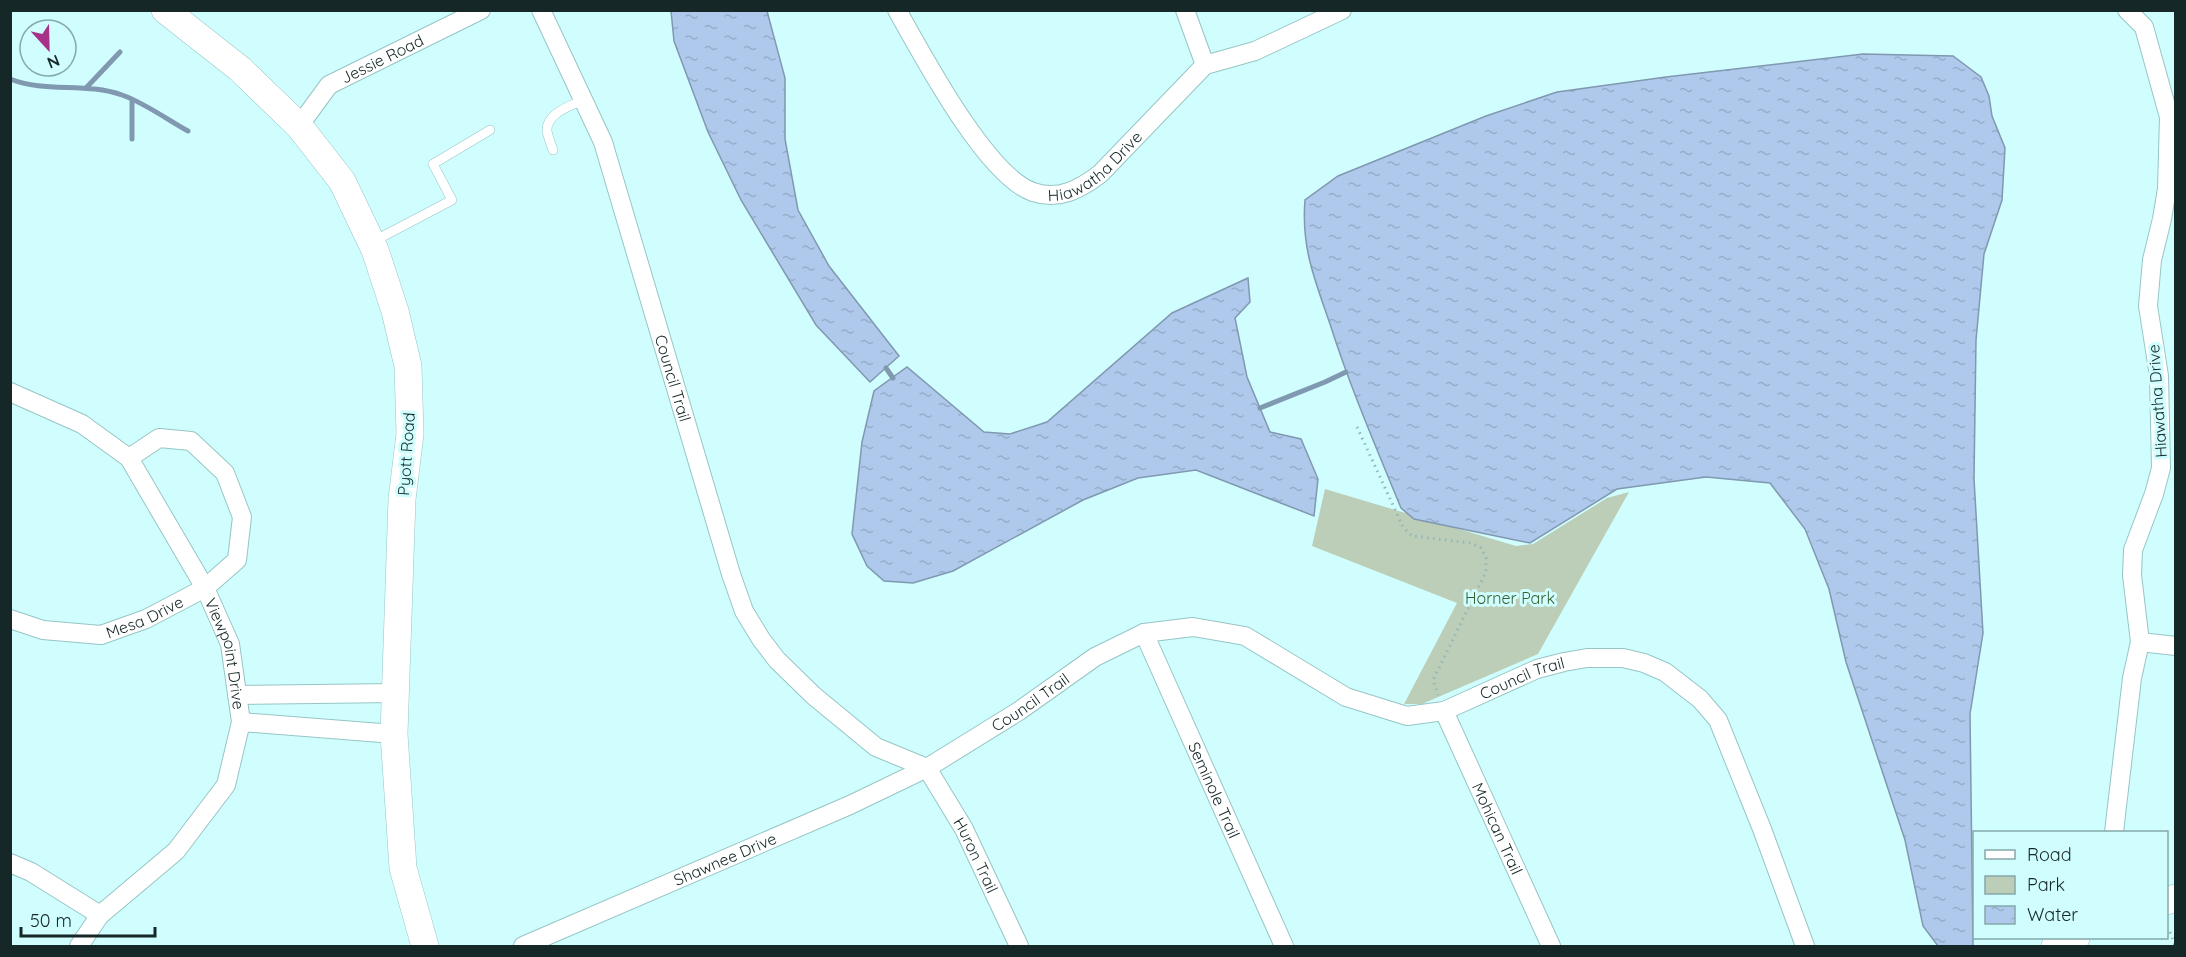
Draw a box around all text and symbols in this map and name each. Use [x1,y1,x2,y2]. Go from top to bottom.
north arrow [18,18,78,78]
street label: Jessie Road [337,30,427,88]
text: N [44,50,63,73]
street label: Hiawatha Drive [1047,127,1146,205]
street label: Council Trail [651,332,695,424]
street label: Hiawatha Drive [2143,344,2171,458]
street label: Pyott Road [393,412,419,496]
park label: Horner Park [1465,588,1555,608]
street label: Mesa Drive [103,591,187,643]
street label: Viewpoint Drive [201,595,249,711]
street label: Council Trail [1477,652,1567,704]
street label: Council Trail [988,669,1073,736]
street label: Seminole Trail [1184,739,1244,841]
street label: Mohican Trail [1468,779,1527,877]
street label: Huron Trail [949,814,1003,896]
street label: Shawnee Drive [671,828,779,890]
legend [1973,831,2168,939]
text: Road [2027,843,2072,866]
text: Park [2027,873,2065,896]
scale bar [21,900,154,938]
text: Water [2027,903,2078,926]
text: 50 m [30,909,72,932]

